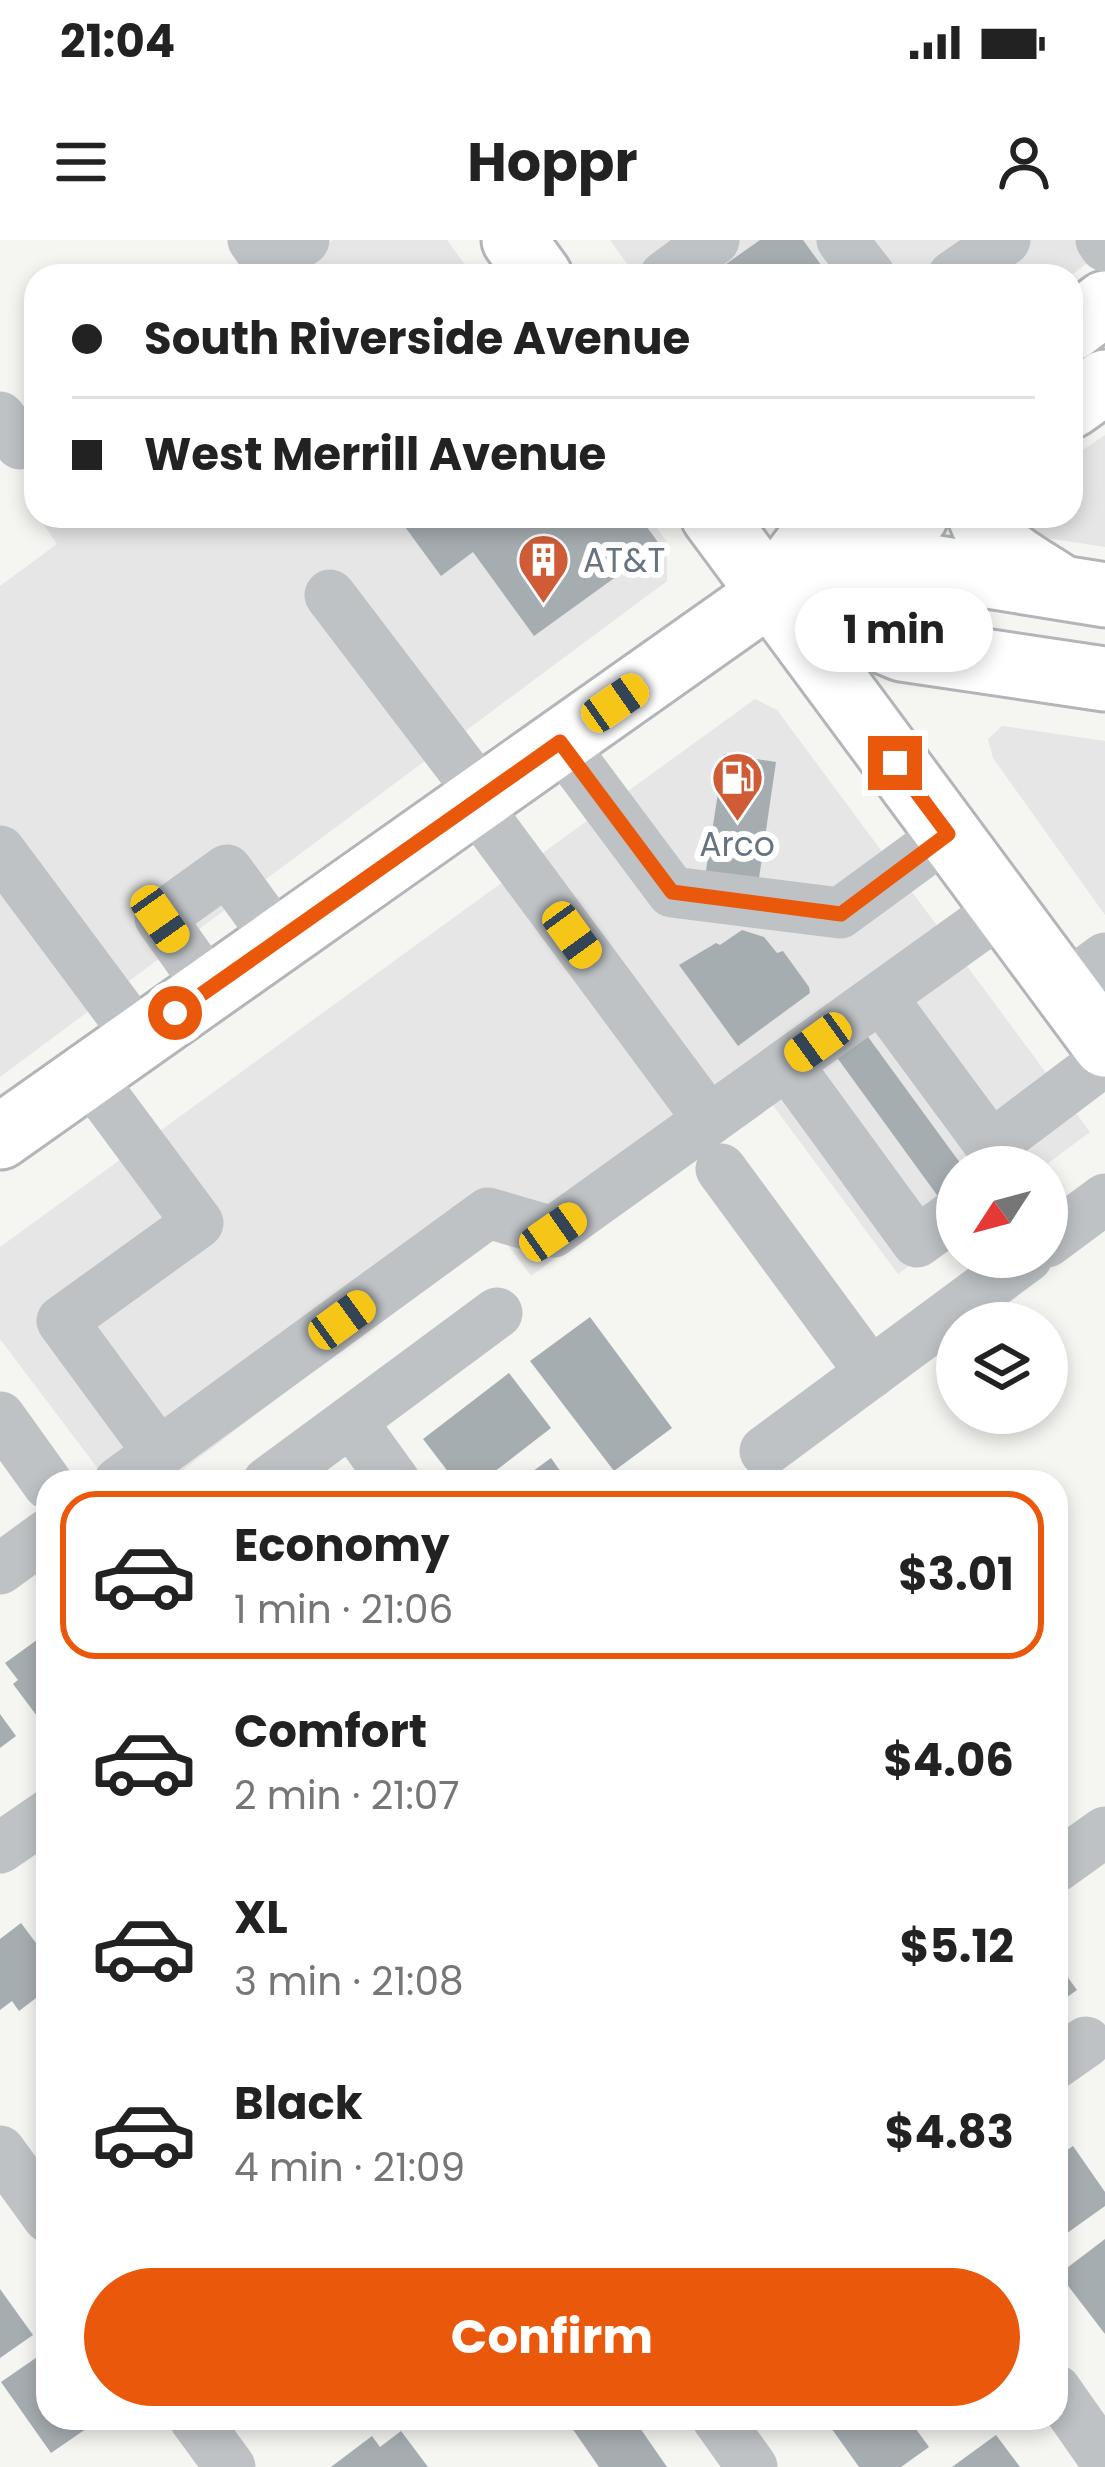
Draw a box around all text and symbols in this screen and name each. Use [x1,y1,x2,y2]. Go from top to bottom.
text: 21:04 [60,10,175,73]
text: Hoppr [467,124,638,200]
icon: menu [48,129,114,195]
icon: person [991,129,1057,195]
text: South Riverside Avenue [144,307,690,370]
text: West Merrill Avenue [144,423,606,486]
building icon: AT&T [516,532,572,606]
place label: AT&T [583,537,665,584]
callout: 1 min [796,589,994,673]
text: 1 min [843,602,945,657]
car [575,668,655,738]
route end [868,736,922,790]
fuel station icon: Arco [709,749,765,823]
place label: Arco [699,821,775,868]
car [125,879,195,959]
car [536,895,608,975]
route start [148,986,202,1040]
car [778,1006,858,1078]
north arrow [936,1146,1068,1278]
map controls [936,1146,1068,1434]
car [513,1197,593,1267]
car [302,1284,382,1356]
button: layers [936,1302,1068,1434]
text: Economy [234,1514,449,1577]
icon: car [90,1521,198,1629]
text: $3.01 [898,1543,1014,1606]
text: 1 min · 21:06 [234,1582,453,1637]
text: Comfort [234,1700,427,1763]
icon: car [90,1707,198,1815]
text: $4.06 [883,1729,1014,1792]
text: 2 min · 21:07 [234,1768,460,1823]
text: XL [234,1886,288,1949]
icon: car [90,1893,198,2001]
text: $5.12 [900,1915,1014,1978]
text: 3 min · 21:08 [234,1954,464,2009]
text: Black [234,2072,363,2135]
icon: car [90,2079,198,2187]
text: $4.83 [885,2101,1014,2164]
text: 4 min · 21:09 [234,2140,465,2195]
button: Confirm [84,2268,1020,2406]

